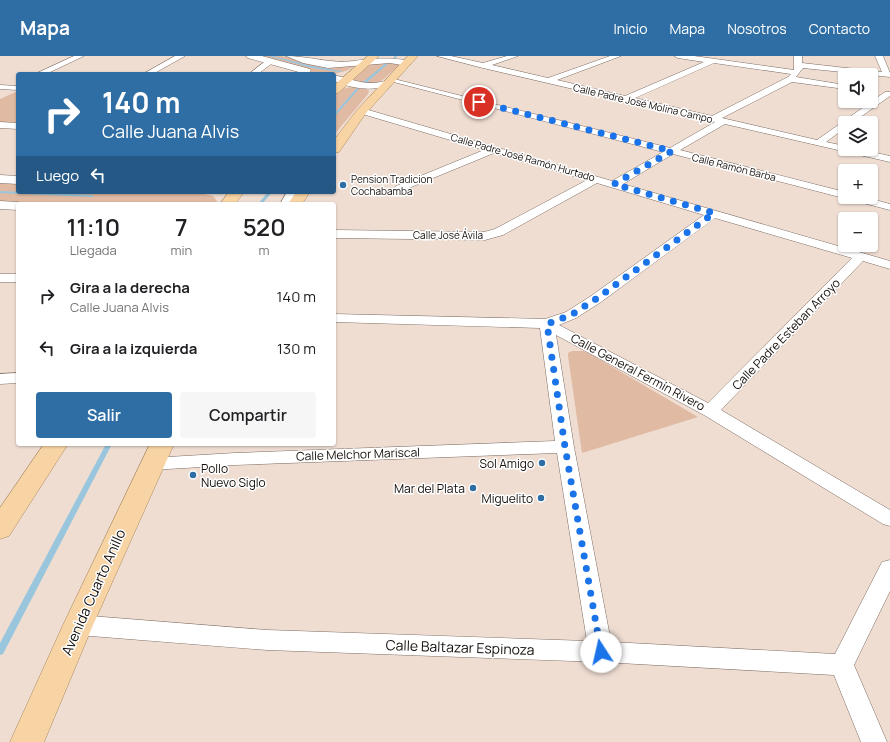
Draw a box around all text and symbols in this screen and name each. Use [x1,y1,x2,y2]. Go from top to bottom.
text: Mapa [20,15,70,41]
text: Inicio [614,19,648,38]
text: Mapa [670,19,705,38]
text: Nosotros [727,19,787,38]
text: Contacto [809,19,870,38]
map controls [838,68,878,252]
button: sound [838,68,878,108]
street label: Calle Padre José Molina Campo [572,80,714,126]
text: 140 m [102,83,181,121]
pin [462,85,496,119]
icon: right [36,88,88,140]
icon: arrive [468,91,490,113]
button: layers [838,116,878,156]
text: Calle Juana Alvis [102,119,239,143]
street label: Calle Padre José Ramón Hurtado [449,130,597,184]
street label: Calle Ramón Barba [691,150,777,184]
icon: left [87,164,109,186]
button: + [838,164,878,204]
text: Luego [36,165,79,186]
place label: Pension Tradicion Cochabamba [351,172,432,198]
marker: Pension Tradicion Cochabamba [338,180,348,190]
text: 11:10 [66,210,120,243]
text: 7 [175,210,188,243]
text: 520 [243,210,286,243]
button: − [838,212,878,252]
street label: Calle José Ávila [413,228,483,242]
text: Llegada [70,241,117,259]
text: min [170,241,192,259]
text: m [259,241,270,259]
street label: Calle Padre Esteban Arroyo [728,275,844,393]
text: Gira a la derecha [70,277,190,298]
icon: right [36,285,58,307]
text: 140 m [276,286,316,307]
text: Calle Juana Alvis [70,298,169,316]
street label: Calle General Fermín Rivero [568,329,708,415]
icon: left [36,337,58,359]
text: Gira a la izquierda [70,338,197,359]
text: 130 m [277,338,316,359]
button: Salir [36,392,172,438]
button: Compartir [180,392,316,438]
street label: Calle Melchor Mariscal [296,443,420,465]
place label: Sol Amigo [480,455,534,472]
marker: Sol Amigo [537,458,547,468]
place label: Pollo Nuevo Siglo [201,460,266,491]
marker: Pollo Nuevo Siglo [188,470,198,480]
place label: Mar del Plata [394,480,465,497]
marker: Mar del Plata [468,483,478,493]
place label: Miguelito [482,490,533,507]
marker: Miguelito [536,493,546,503]
street label: Avenida Cuarto Anillo [57,526,129,658]
position arrow [580,631,622,673]
street label: Calle Baltazar Espinoza [385,635,535,659]

